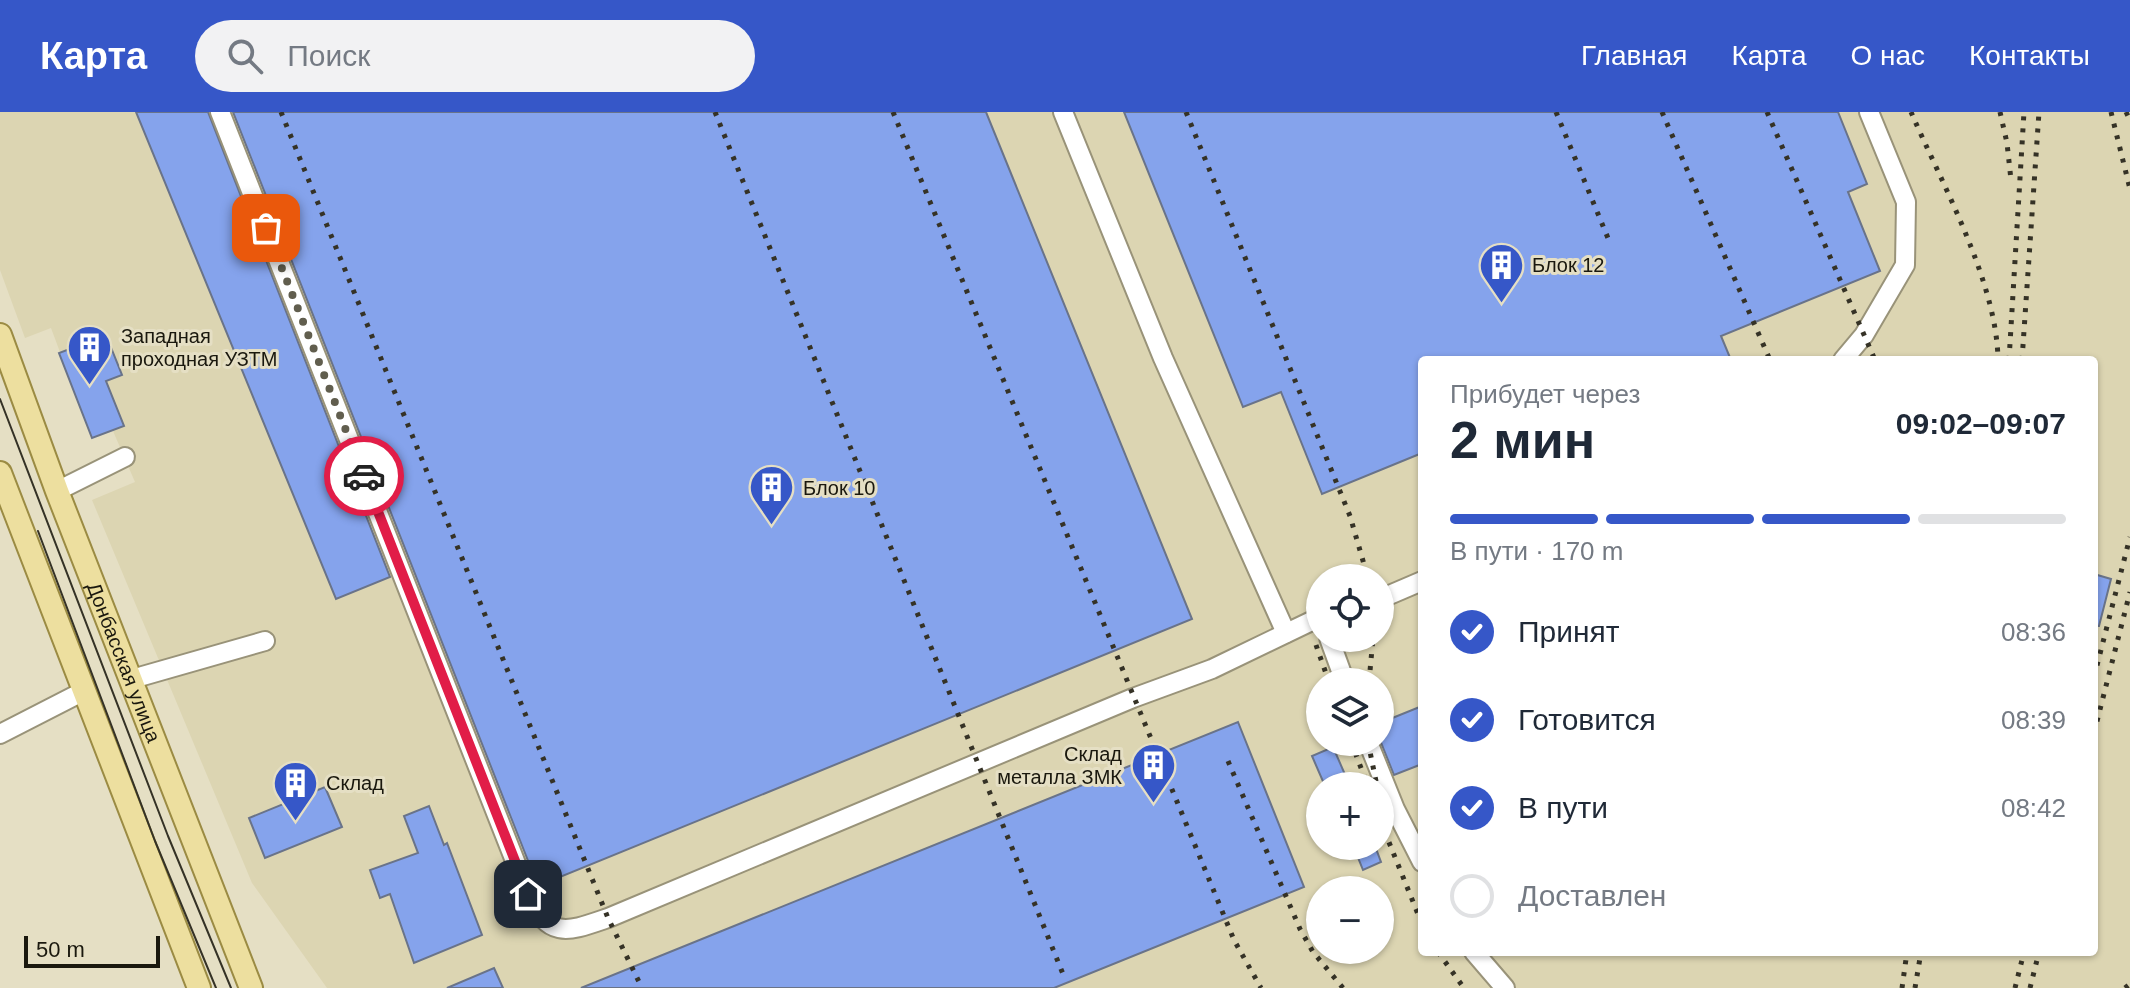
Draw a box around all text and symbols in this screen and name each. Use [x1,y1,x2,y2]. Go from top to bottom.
search box [195,20,755,92]
icon: search [223,34,267,78]
text: Карта [40,35,147,77]
text: Поиск [287,39,370,72]
text: Главная [1581,40,1688,71]
text: Карта [1732,40,1806,71]
text: О нас [1850,40,1925,71]
text: Контакты [1969,40,2090,71]
pin [232,194,300,262]
icon: bag [244,206,288,250]
building icon: Блок 12 [1477,241,1525,304]
place label: Блок 12 [1532,254,1604,276]
building icon: Западная проходная УЗТМ [66,324,114,387]
place label: Западная проходная УЗТМ [121,325,277,370]
text: Прибудет через [1450,379,1640,409]
text: 09:02–09:07 [1896,407,2066,440]
text: 2 мин [1450,411,1595,469]
courier [324,436,404,516]
icon: car [342,454,386,498]
building icon: Блок 10 [748,464,796,527]
place label: Блок 10 [803,477,875,499]
text: В пути · 170 m [1450,536,1623,566]
map controls [1306,564,1394,964]
button: locate [1306,564,1394,652]
street label: Донбасская улица [83,579,165,746]
icon: check [1450,610,1494,654]
text: Принят [1518,615,1620,648]
text: 08:36 [2001,617,2066,647]
button: layers [1306,668,1394,756]
icon: check [1450,698,1494,742]
text: Готовится [1518,703,1656,736]
text: 08:39 [2001,705,2066,735]
building icon: Склад металла ЗМК [1129,741,1177,804]
place label: Склад металла ЗМК [997,743,1122,788]
building icon: Склад [271,759,319,822]
place label: Склад [326,772,384,794]
button: + [1306,772,1394,860]
icon: check [1450,786,1494,830]
text: В пути [1518,791,1608,824]
text: 08:42 [2001,793,2066,823]
pin [494,860,562,928]
icon: home [506,872,550,916]
button: − [1306,876,1394,964]
text: Доставлен [1518,879,1666,912]
scale bar [24,932,160,968]
text: 50 m [36,937,85,962]

